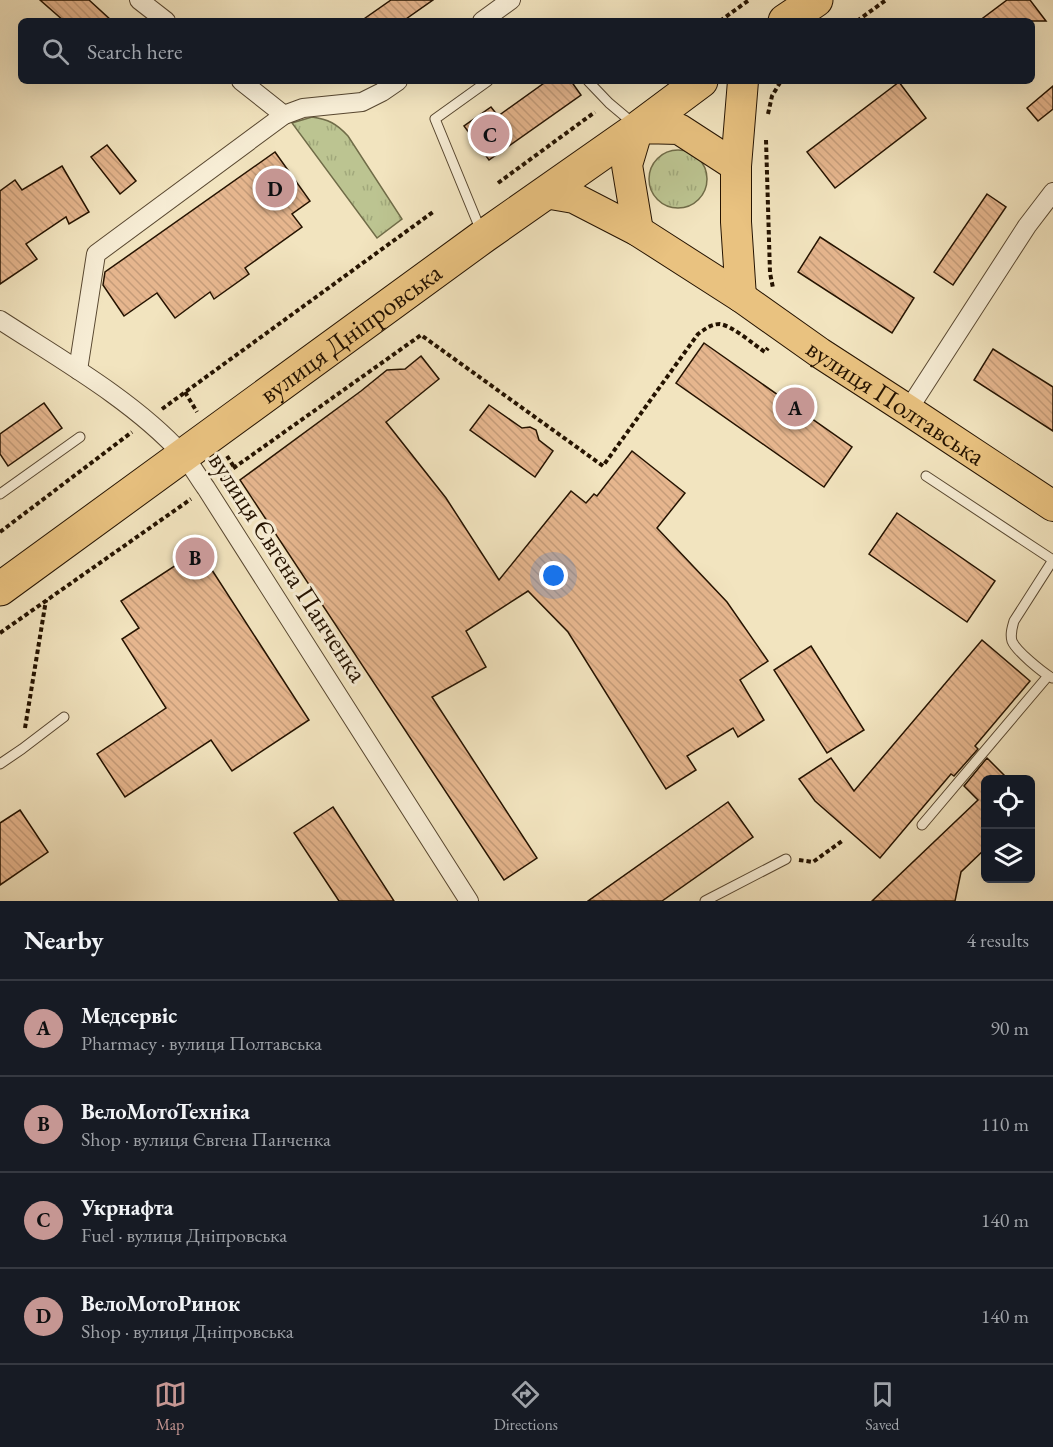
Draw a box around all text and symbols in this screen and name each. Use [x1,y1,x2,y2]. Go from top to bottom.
search box [18,18,1035,84]
icon: search [39,35,72,68]
text: Search here [87,37,182,66]
pin: C [470,112,510,156]
pin: D [256,166,294,210]
street label: вулиця Дніпровська [252,255,449,411]
street label: вулиця Полтавська [800,331,992,473]
pin: A [776,384,814,430]
street label: вулиця Євгена Панченка [201,445,376,689]
pin: B [176,534,214,580]
your location [539,561,568,590]
map controls [981,775,1035,883]
button: locate [981,775,1035,829]
button: layers [981,829,1035,883]
text: Nearby [24,923,104,957]
text: 4 results [966,927,1029,953]
text: Медсервіс [81,1001,177,1030]
text: A [36,1015,51,1041]
text: 90 m [990,1015,1029,1041]
text: Pharmacy · вулиця Полтавська [81,1030,322,1056]
text: ВелоМотоТехніка [81,1097,250,1126]
text: B [37,1111,50,1137]
text: 110 m [981,1111,1029,1137]
text: Shop · вулиця Євгена Панченка [81,1126,331,1152]
text: Укрнафта [81,1193,173,1222]
text: C [36,1207,51,1233]
text: 140 m [981,1207,1029,1233]
text: Fuel · вулиця Дніпровська [81,1222,287,1248]
text: ВелоМотоРинок [81,1289,240,1318]
text: D [36,1303,51,1329]
text: 140 m [981,1303,1029,1329]
text: Shop · вулиця Дніпровська [81,1318,294,1344]
tab: Map [154,1378,187,1435]
tab: Directions [494,1378,558,1435]
tab: Saved [865,1378,899,1435]

